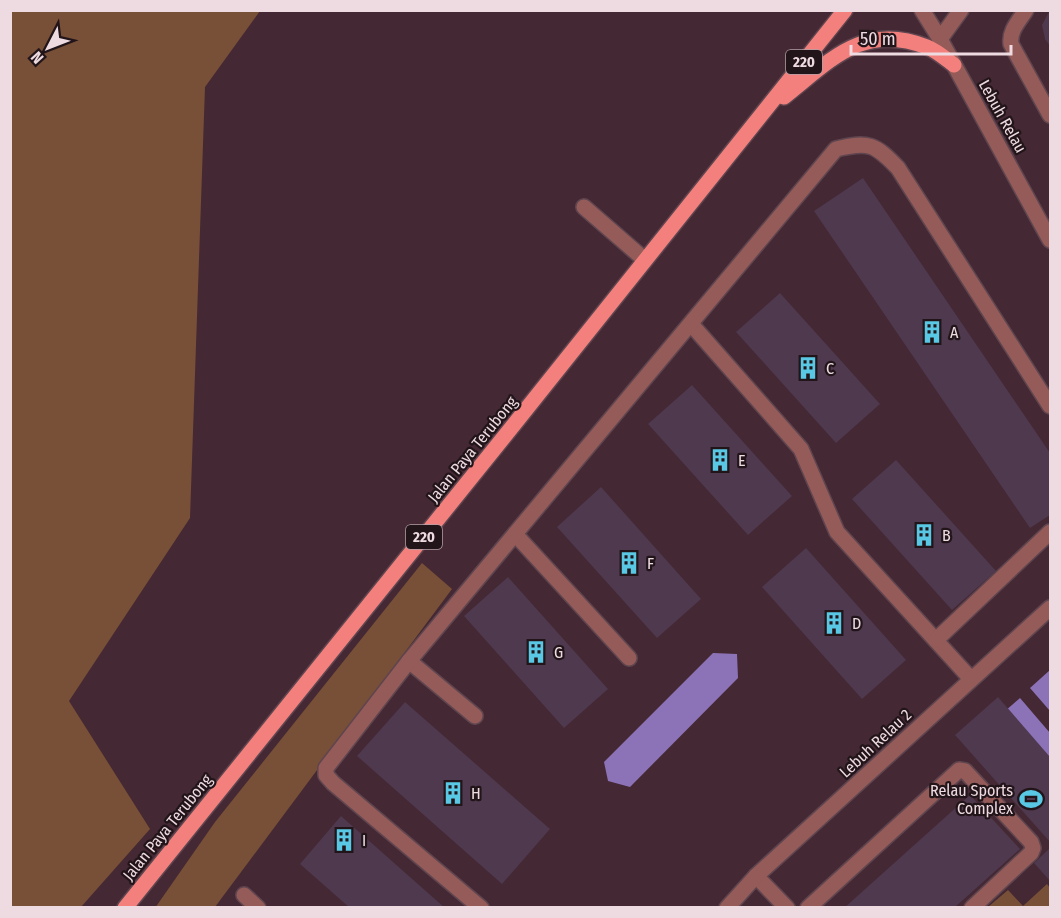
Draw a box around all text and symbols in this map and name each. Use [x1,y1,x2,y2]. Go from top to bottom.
north arrow [18,18,78,78]
scale bar [851,18,1012,56]
text: 50 m [860,28,896,50]
text: N [27,48,47,68]
road number: 220 [786,50,822,74]
street label: Lebuh Relau [975,76,1030,156]
building icon: A [919,319,945,345]
place label: A [950,323,959,342]
building icon: C [795,355,821,381]
place label: C [826,359,834,378]
street label: Jalan Paya Terubong [424,392,521,506]
building icon: E [707,447,733,473]
place label: E [738,451,746,470]
building icon: B [911,522,937,548]
road number: 220 [406,525,442,549]
place label: B [942,526,951,545]
building icon: F [616,550,642,576]
place label: F [647,554,654,573]
building icon: D [821,610,847,636]
place label: D [852,614,861,633]
building icon: G [523,639,549,665]
place label: G [554,643,563,662]
street label: Lebuh Relau 2 [835,705,915,781]
street label: Jalan Paya Terubong [119,770,216,884]
building icon: H [440,780,466,806]
place label: Relau Sports Complex [930,781,1013,818]
place label: H [471,784,481,803]
sports icon: Relau Sports Complex [1018,786,1044,812]
building icon: I [331,827,357,853]
place label: I [362,831,366,850]

